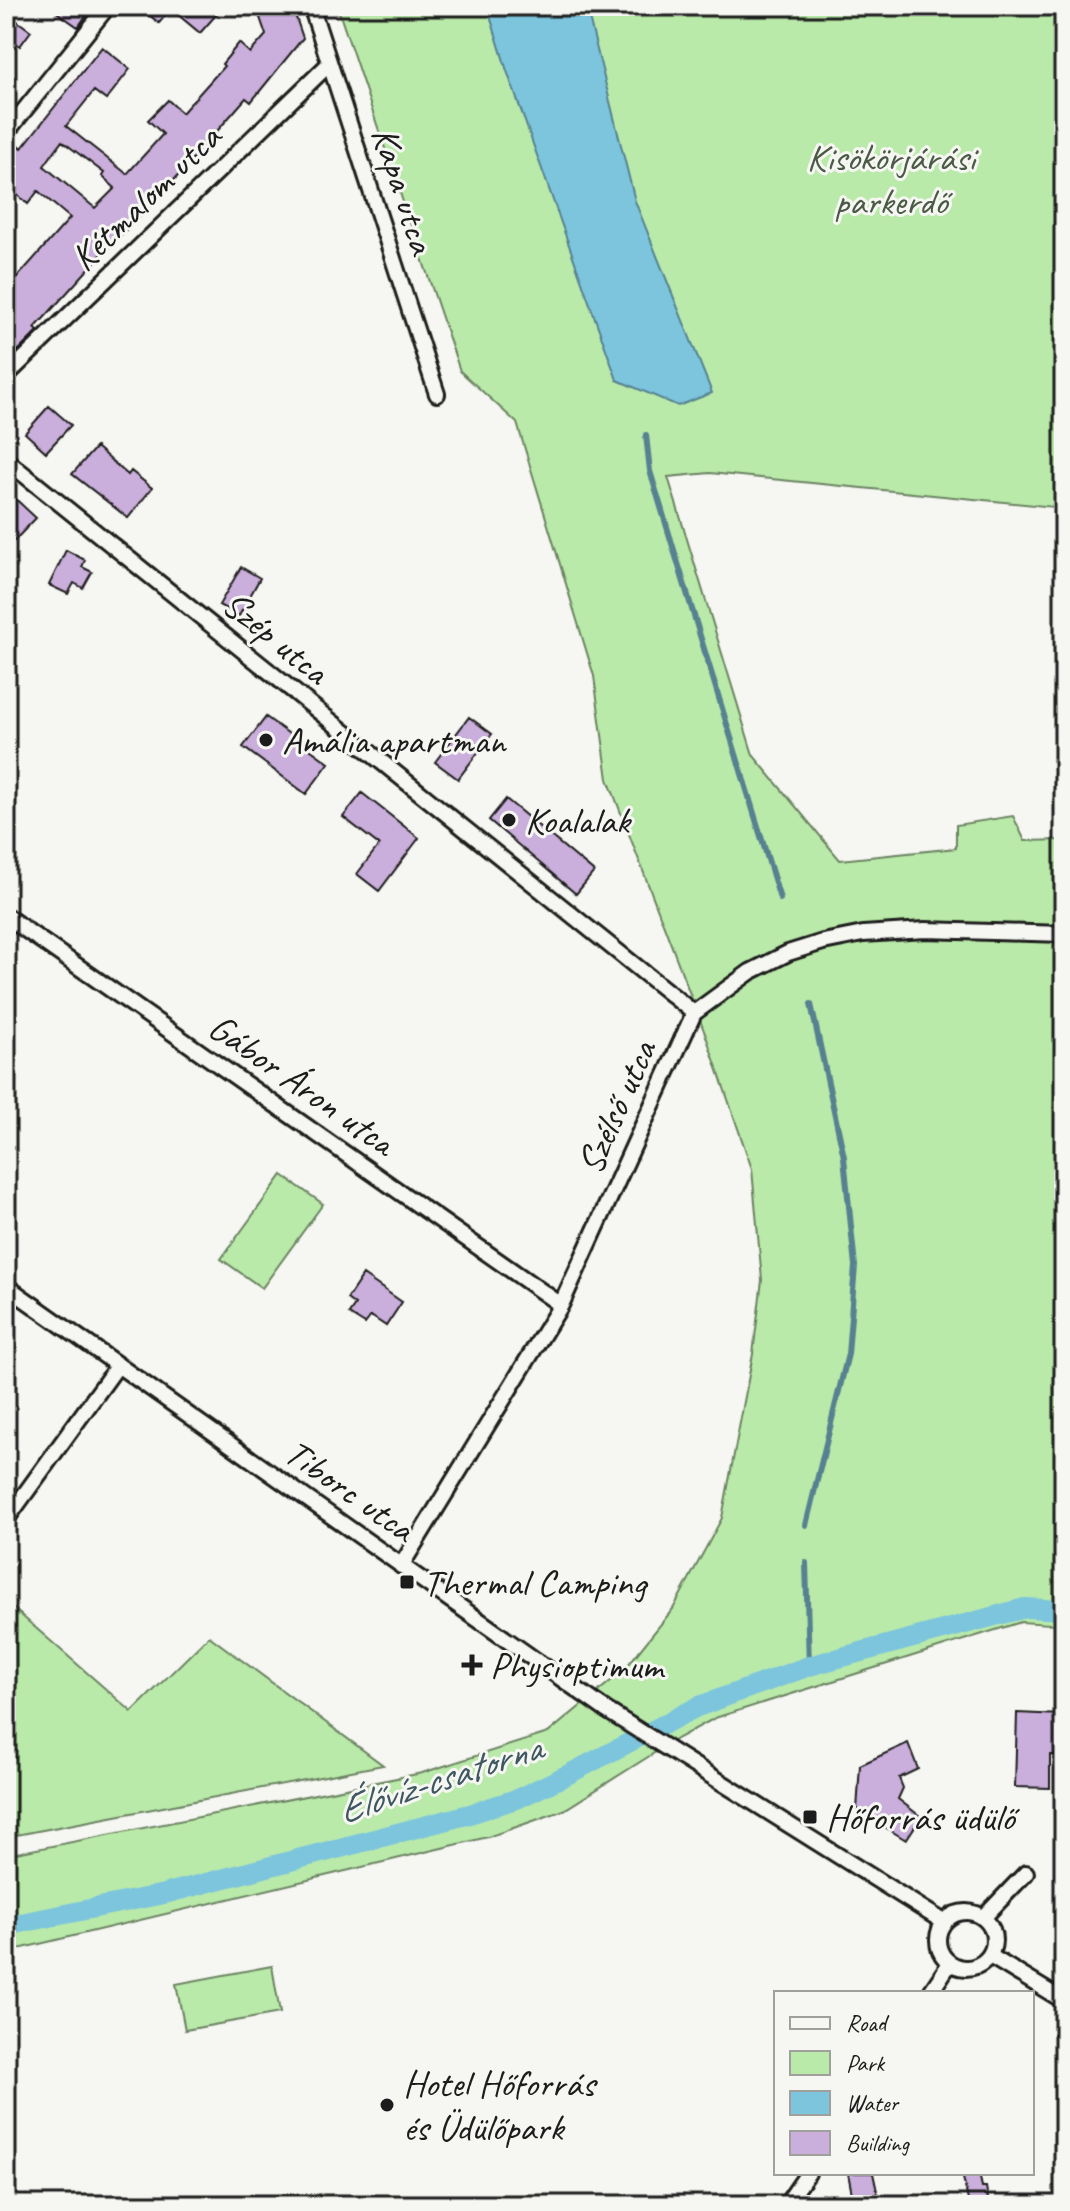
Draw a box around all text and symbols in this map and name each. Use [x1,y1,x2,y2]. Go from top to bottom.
street label: Kétmalom utca [60,112,232,281]
street label: Kapa utca [361,121,447,262]
park label: Kisökörjárási parkerdő [807,134,979,225]
street label: Szép utca [213,580,340,696]
place label: Amália apartman [282,717,507,764]
marker: Amália apartman [257,731,275,749]
place label: Koalalak [525,797,633,844]
marker: Koalalak [500,811,518,829]
street label: Gábor Áron utca [200,1003,407,1168]
street label: Szélső utca [566,1031,668,1181]
street label: Tiborc utca [276,1429,426,1554]
place label: Thermal Camping [423,1559,648,1606]
marker: Thermal Camping [398,1573,416,1591]
place label: Physioptimum [490,1642,666,1689]
marker: Physioptimum [461,1654,483,1676]
water label: Élővíz-csatorna [331,1721,552,1835]
place label: Hőforrás üdülő [826,1794,1020,1841]
marker: Hőforrás üdülő [801,1808,819,1826]
legend [774,1991,1034,2175]
text: Road [846,2008,890,2038]
text: Park [846,2048,886,2078]
place label: Hotel Hőforrás és Üdülőpark [403,2060,599,2151]
text: Water [846,2088,901,2118]
marker: Hotel Hőforrás és Üdülőpark [378,2096,396,2114]
text: Building [846,2128,911,2158]

